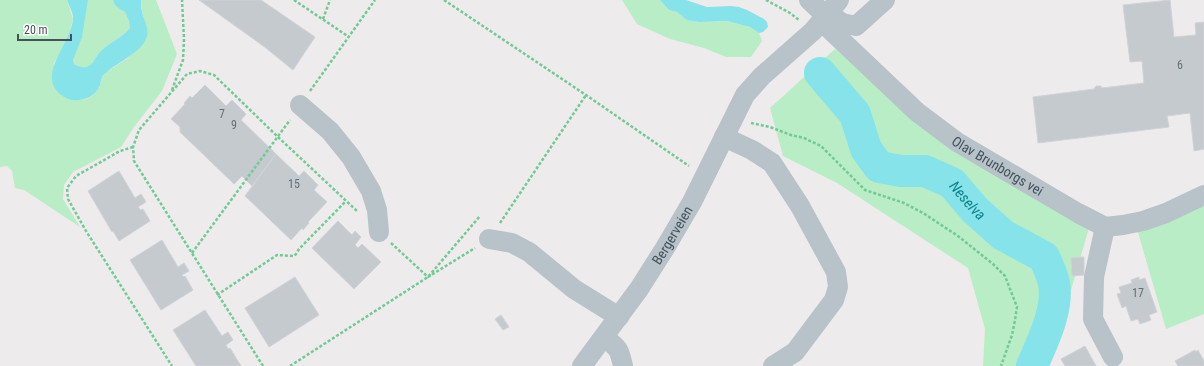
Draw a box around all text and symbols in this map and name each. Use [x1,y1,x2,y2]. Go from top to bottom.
scale bar [18,16,71,42]
text: 20 m [24,23,48,37]
house number: 6 [1177,58,1183,72]
house number: 7 [219,107,225,121]
house number: 9 [231,118,237,132]
street label: Olav Brunborgs vei [949,133,1046,199]
house number: 15 [288,177,300,191]
water label: Neselva [945,177,989,224]
street label: Bergerveien [649,203,696,267]
house number: 17 [1132,286,1144,300]

